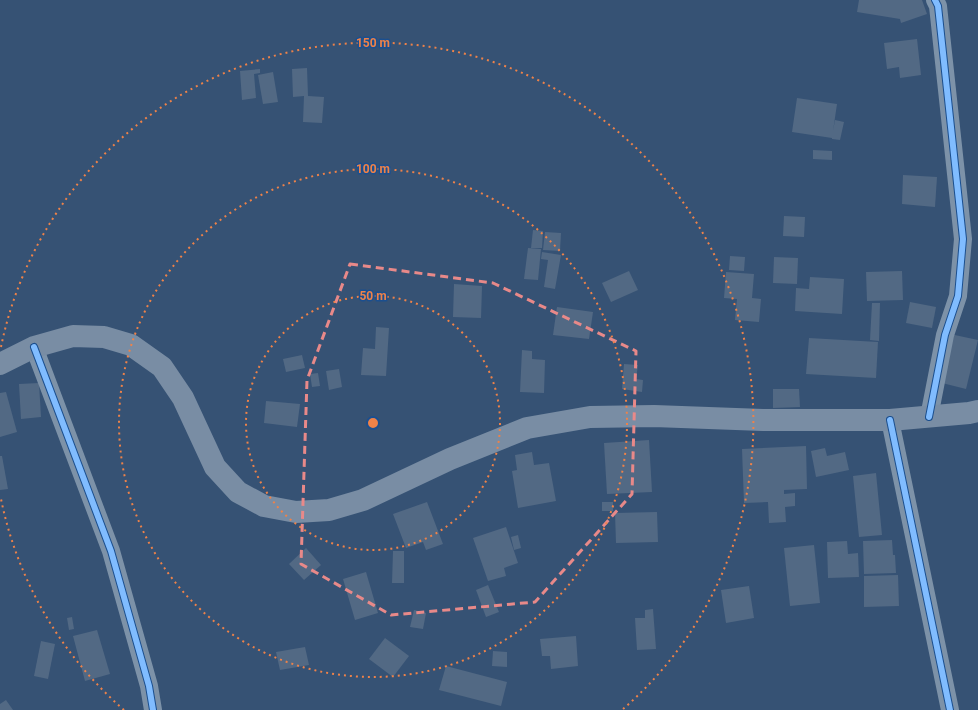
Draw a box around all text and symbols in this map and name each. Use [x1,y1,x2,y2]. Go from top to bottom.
text: 150 m [356,36,390,50]
text: 100 m [356,162,390,176]
text: 50 m [359,289,387,303]
centre of rings [366,416,380,430]

